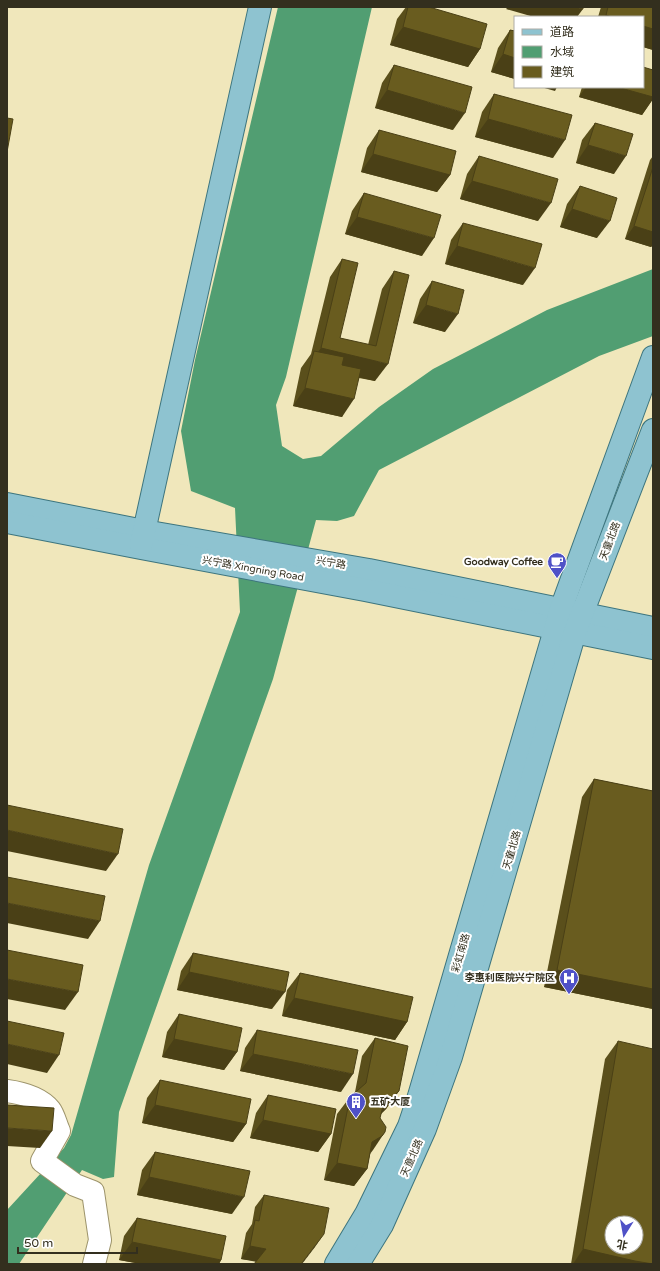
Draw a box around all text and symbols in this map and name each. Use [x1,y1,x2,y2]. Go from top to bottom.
legend [514,16,644,88]
text: 道路 [550,25,574,39]
text: 水域 [550,45,574,59]
text: 建筑 [550,65,574,79]
street label: 天童北路 [597,520,623,562]
cafe icon: Goodway Coffee [546,551,568,579]
street label: 兴宁路 Xingning Road [201,554,305,584]
street label: 兴宁路 [315,554,347,572]
place label: Goodway Coffee [464,556,543,568]
street label: 天童北路 [501,829,523,871]
street label: 彩虹南路 [450,932,472,974]
hospital icon: 李惠利医院兴宁院区 [558,967,580,995]
place label: 李惠利医院兴宁院区 [465,972,555,984]
building icon: 五矿大厦 [345,1091,367,1119]
place label: 五矿大厦 [370,1096,410,1108]
street label: 天童北路 [398,1137,426,1179]
north arrow [604,1215,644,1255]
scale bar [18,1229,137,1255]
text: 50 m [24,1236,53,1250]
text: 北 [616,1237,629,1252]

